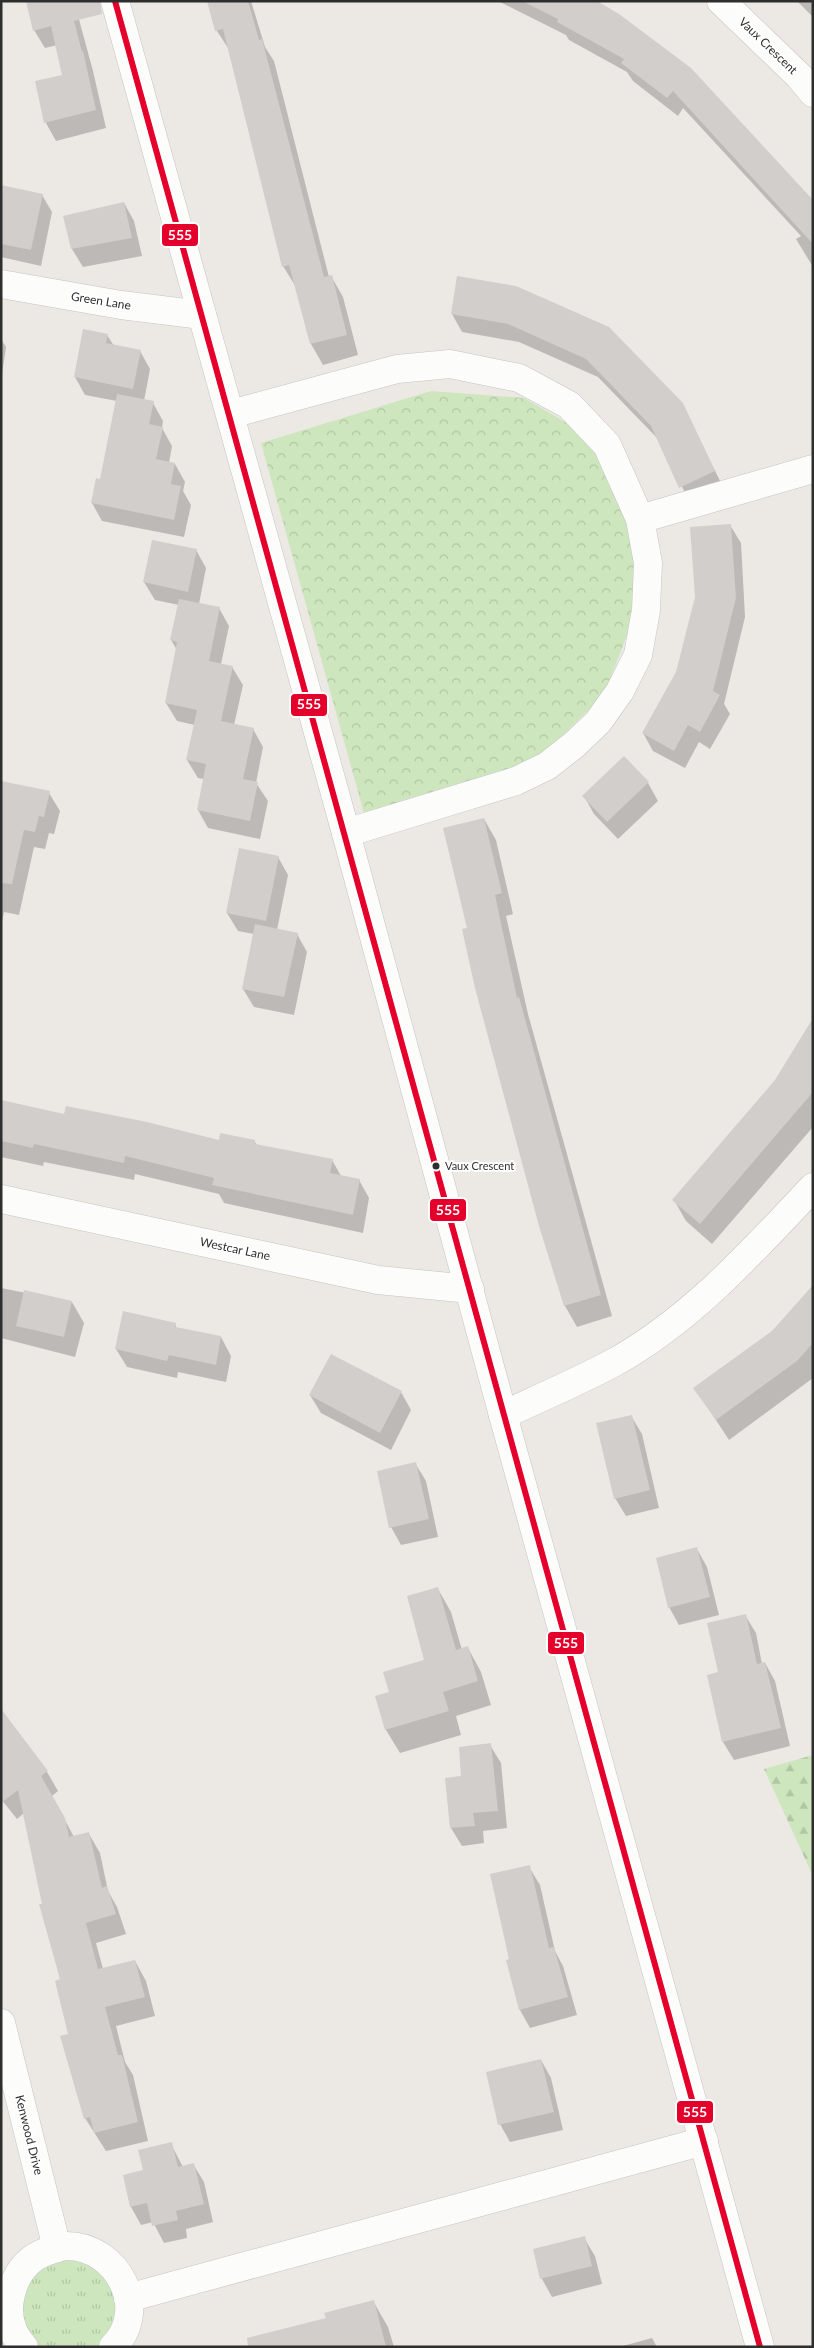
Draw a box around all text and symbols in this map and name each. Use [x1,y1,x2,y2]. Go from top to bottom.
street label: Vaux Crescent [736,14,801,78]
line badge: 555 [161,223,199,247]
text: 555 [168,226,192,243]
street label: Green Lane [70,288,132,313]
line badge: 555 [290,693,328,717]
text: 555 [297,695,321,712]
place label: Vaux Crescent [445,1159,514,1172]
marker: Vaux Crescent [431,1161,441,1171]
line badge: 555 [429,1198,467,1222]
text: 555 [436,1201,460,1218]
street label: Westcar Lane [199,1234,272,1263]
line badge: 555 [547,1631,585,1655]
text: 555 [554,1634,578,1651]
street label: Kenwood Drive [12,2093,47,2176]
line badge: 555 [676,2100,714,2124]
text: 555 [683,2103,707,2120]

